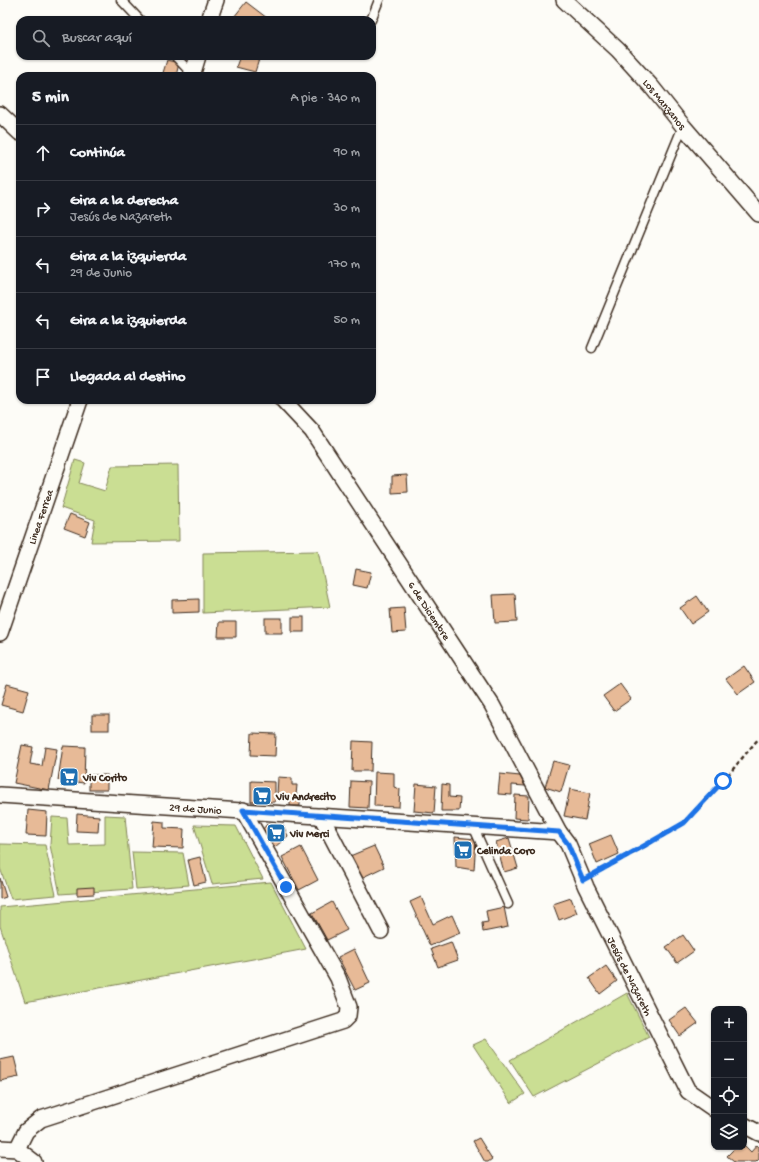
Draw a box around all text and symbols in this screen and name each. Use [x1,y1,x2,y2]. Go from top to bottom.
search box [16,16,376,60]
icon: search [30,27,52,49]
text: Buscar aquí [62,29,132,47]
street label: Los Manzanos [640,77,688,133]
text: 5 min [32,88,69,108]
text: A pie · 340 m [290,91,360,106]
icon: ahead [32,142,54,164]
text: Continúa [70,144,125,162]
text: 90 m [334,145,360,160]
text: Gira a la derecha [70,192,178,210]
icon: right [32,198,54,220]
text: 30 m [334,201,360,216]
text: Jesús de Nazareth [70,210,172,225]
text: Gira a la izquierda [70,248,186,266]
icon: left [32,254,54,276]
text: 170 m [328,257,360,272]
text: 29 de Junio [70,266,132,281]
icon: left [32,310,54,332]
text: Gira a la izquierda [70,312,186,330]
text: 50 m [333,313,360,328]
icon: arrive [32,366,54,388]
text: Llegada al destino [70,368,186,386]
street label: Linea Ferrea [27,488,57,546]
street label: 6 de Diciembre [405,580,452,643]
supermarket icon: Viv Corito [58,766,80,788]
place label: Viv Corito [82,772,127,785]
route start [714,772,732,790]
supermarket icon: Viv Andrecito [251,785,273,807]
place label: Viv Andrecito [275,791,336,804]
street label: 29 de Junio [169,802,222,818]
supermarket icon: Viv Merci [265,822,287,844]
place label: Viv Merci [289,829,330,841]
supermarket icon: Celinda Coro [452,839,474,861]
place label: Celinda Coro [476,846,535,858]
route end [277,878,295,896]
street label: Jesús de Nazareth [604,936,653,1018]
map controls [711,1006,747,1150]
button: + [711,1006,747,1042]
button: − [711,1042,747,1078]
button: locate [711,1078,747,1114]
button: layers [711,1114,747,1150]

